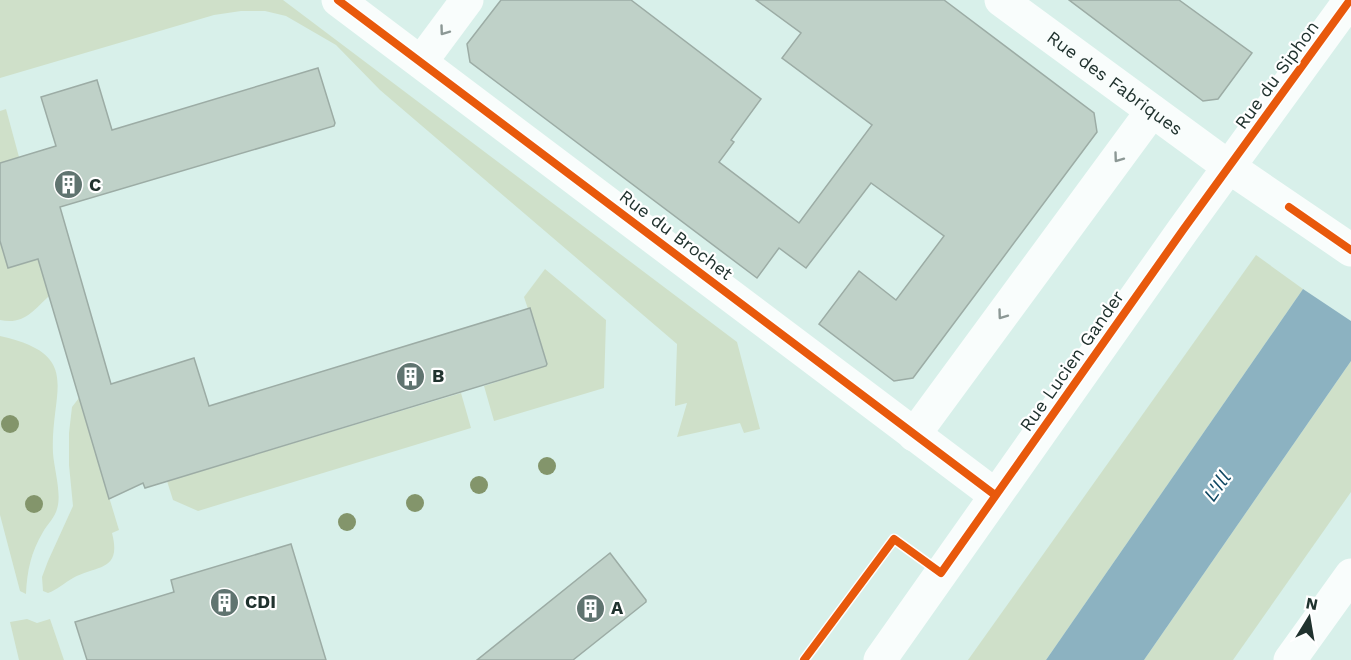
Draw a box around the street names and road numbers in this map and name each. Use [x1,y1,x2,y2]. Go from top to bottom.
street label: Rue du Siphon [1230,17,1323,133]
street label: Rue des Fabriques [1043,26,1187,139]
street label: Rue du Brochet [616,185,737,284]
street label: Rue Lucien Gander [1015,286,1128,435]

